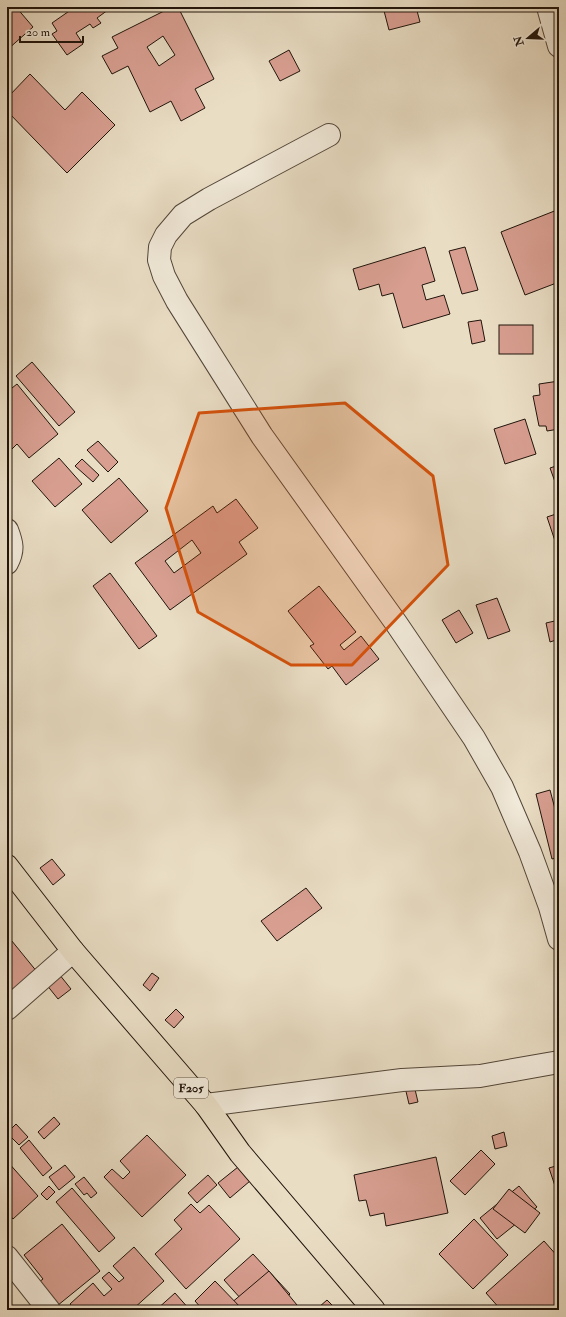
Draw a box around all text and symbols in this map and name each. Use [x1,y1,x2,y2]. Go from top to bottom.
scale bar [20,18,83,44]
north arrow [508,18,548,58]
text: 20 m [26,25,51,40]
text: N [511,33,527,49]
road number: F205 [174,1078,208,1098]

